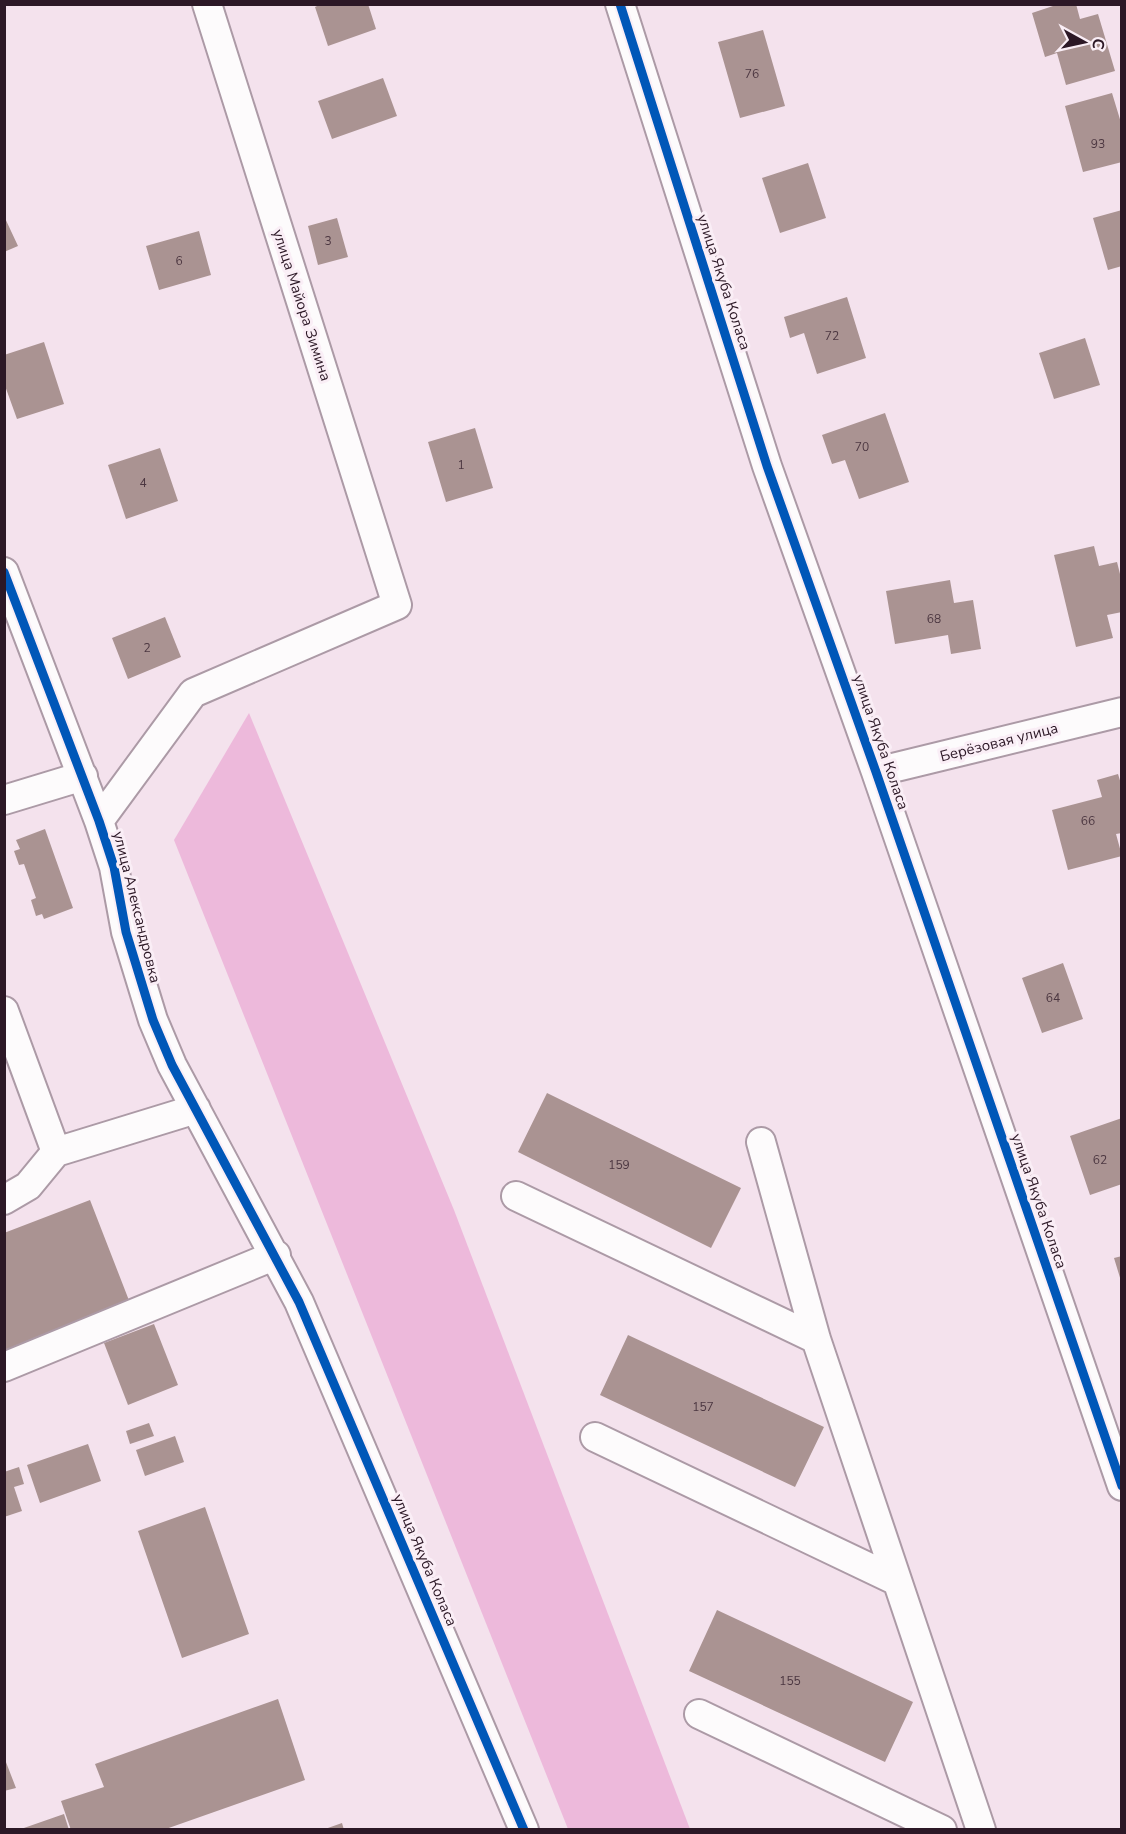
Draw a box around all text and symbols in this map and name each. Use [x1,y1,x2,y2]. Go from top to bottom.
north arrow [1054,12,1114,72]
text: С [1086,37,1110,51]
house number: 76 [745,66,759,82]
house number: 93 [1091,136,1105,152]
street label: улица Якуба Коласа [693,212,755,352]
street label: улица Майора Зимина [268,226,336,384]
house number: 3 [324,233,332,249]
house number: 6 [175,253,183,269]
house number: 72 [825,328,839,344]
house number: 70 [855,439,869,455]
house number: 1 [457,457,465,473]
house number: 4 [139,475,147,491]
house number: 68 [927,611,941,627]
house number: 2 [143,640,151,656]
street label: улица Якуба Коласа [848,672,914,812]
street label: Берёзовая улица [938,718,1060,766]
house number: 66 [1081,813,1095,829]
street label: улица Александровка [108,829,166,985]
house number: 64 [1046,990,1060,1006]
street label: улица Якуба Коласа [1006,1131,1072,1271]
house number: 62 [1093,1152,1107,1168]
house number: 159 [608,1157,630,1173]
house number: 157 [692,1399,714,1415]
street label: улица Якуба Коласа [388,1491,462,1629]
house number: 155 [779,1673,801,1689]

